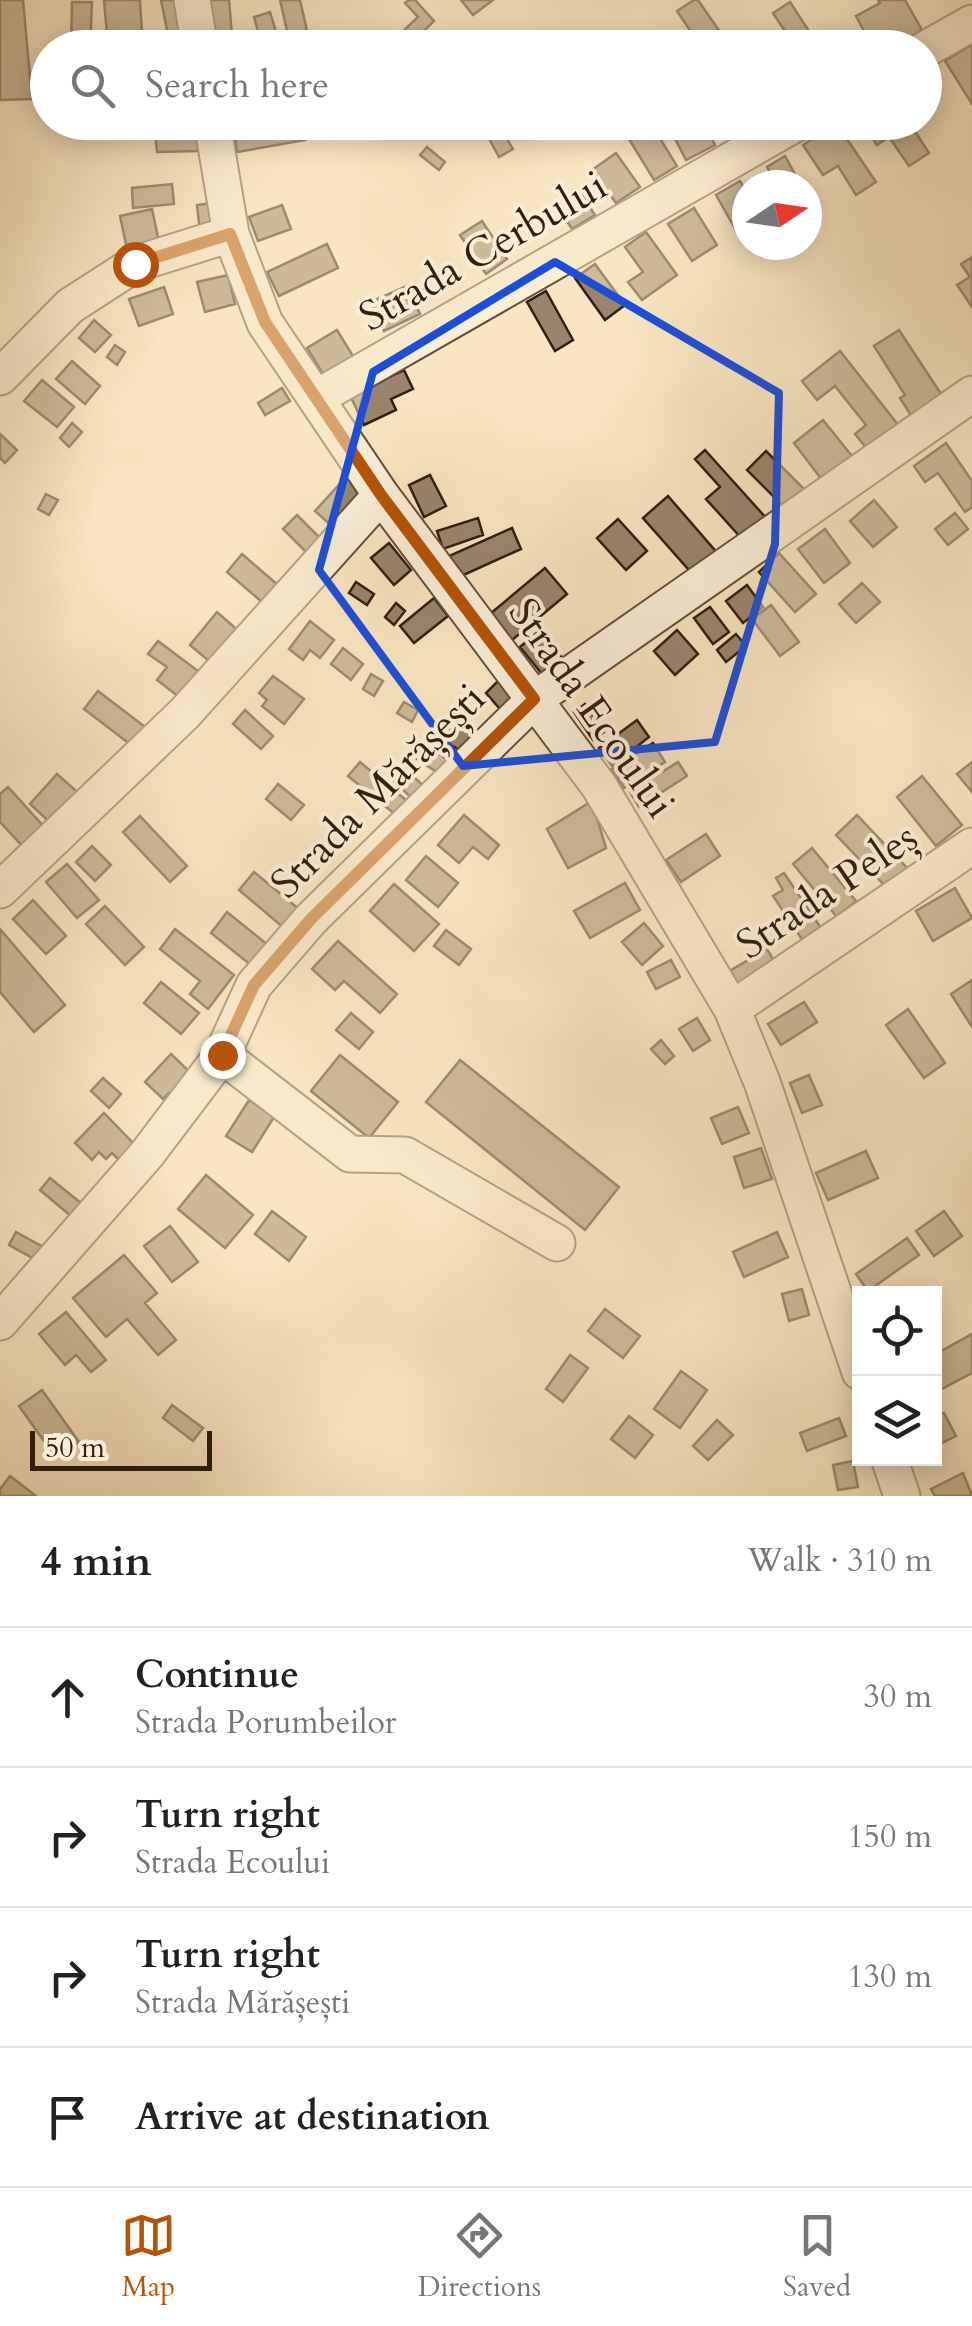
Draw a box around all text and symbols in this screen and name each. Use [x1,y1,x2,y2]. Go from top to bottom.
search box [30,30,942,140]
icon: search [65,58,120,113]
text: Search here [145,59,329,111]
street label: Strada Cerbului [349,157,617,345]
north arrow [732,170,822,260]
route start [113,242,159,288]
street label: Strada Ecoului [495,587,689,829]
street label: Strada Mărășești [258,671,498,911]
street label: Strada Peleș [725,809,929,973]
route end [200,1033,246,1079]
map controls [852,1286,942,1466]
button: locate [852,1286,942,1376]
button: layers [852,1376,942,1466]
scale bar [30,1426,212,1470]
text: 50 m [45,1429,105,1467]
text: 4 min [40,1533,152,1590]
text: Walk · 310 m [747,1539,932,1583]
text: Continue [135,1649,299,1701]
icon: ahead [40,1670,95,1725]
text: 30 m [864,1675,932,1719]
text: Strada Porumbeilor [135,1701,396,1745]
text: Turn right [135,1789,320,1841]
icon: right [40,1810,95,1865]
text: 150 m [847,1815,932,1859]
text: Strada Ecoului [135,1841,330,1885]
text: Turn right [135,1929,320,1981]
icon: right [40,1950,95,2005]
text: 130 m [847,1955,932,1999]
text: Strada Mărășești [135,1981,350,2025]
icon: arrive [40,2090,95,2145]
text: Arrive at destination [135,2091,490,2143]
tab: Map [121,2208,176,2306]
tab: Directions [418,2208,541,2306]
tab: Saved [783,2208,851,2306]

